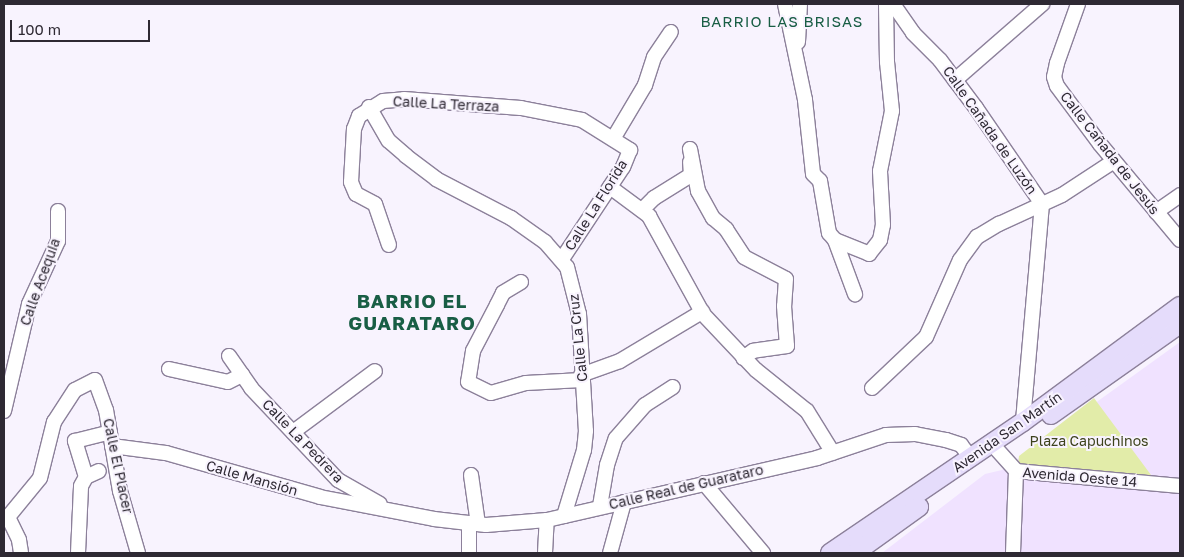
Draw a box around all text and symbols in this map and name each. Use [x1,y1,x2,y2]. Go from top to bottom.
scale bar [12,10,152,42]
district label: BARRIO LAS BRISAS [698,13,866,31]
text: 100 m [18,20,61,38]
street label: Calle Cañada de Luzón [939,63,1041,197]
street label: Calle Cañada de Jesús [1057,88,1163,218]
street label: Calle La Terraza [392,93,500,115]
street label: Calle La Florida [561,156,631,254]
street label: Calle Acequia [16,236,64,328]
district label: BARRIO EL GUARATARO [347,290,477,334]
street label: Calle La Cruz [565,293,591,383]
street label: Avenida San Martín [949,388,1065,476]
street label: Calle La Pedrera [259,396,347,486]
street label: Calle El Placer [100,417,136,515]
park label: Plaza Capuchinos [1029,433,1149,449]
street label: Calle Mansión [204,457,300,499]
street label: Calle Real de Guarataro [607,461,765,513]
street label: Avenida Oeste 14 [1022,464,1138,490]

